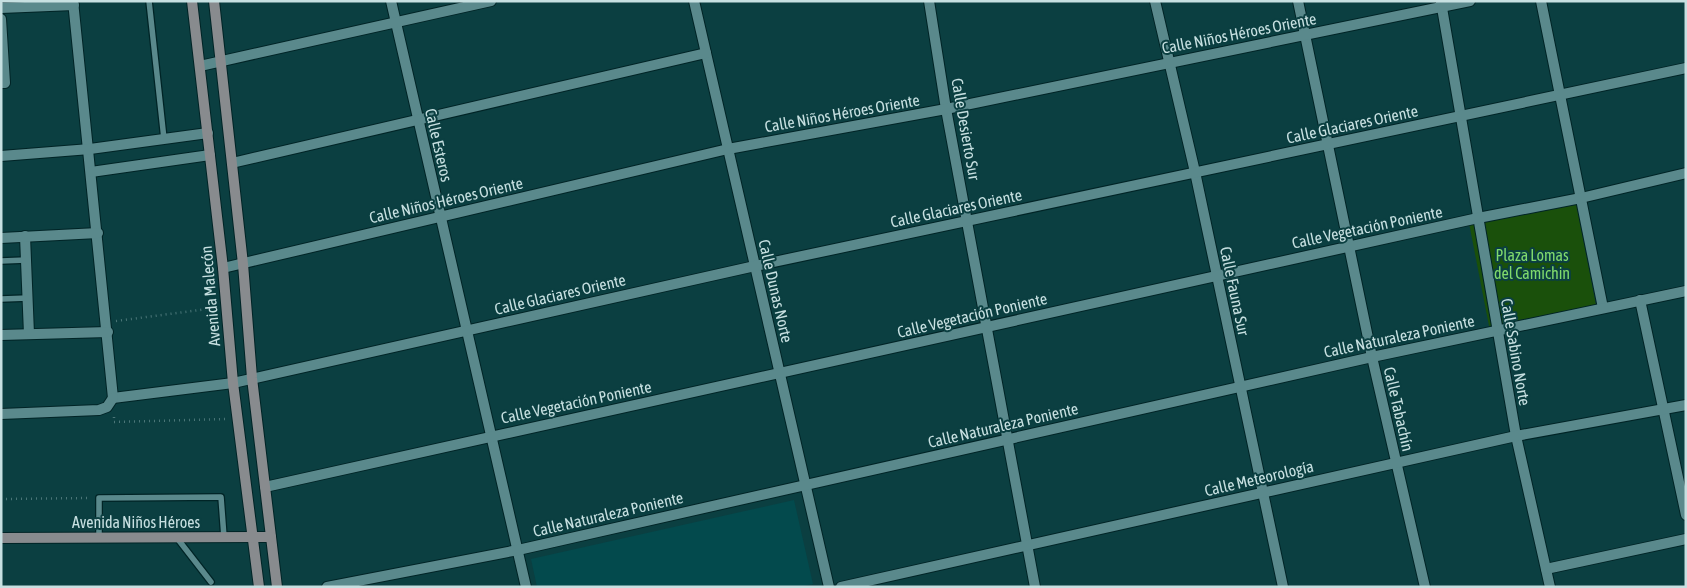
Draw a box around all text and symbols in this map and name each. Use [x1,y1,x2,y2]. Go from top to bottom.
street label: Calle Niños Héroes Oriente [1160,9,1318,57]
street label: Calle Desierto Sur [948,77,984,182]
street label: Calle Niños Héroes Oriente [763,91,921,135]
street label: Calle Glaciares Oriente [1285,101,1419,147]
street label: Calle Esteros [422,107,456,184]
street label: Calle Niños Héroes Oriente [367,174,525,226]
street label: Calle Glaciares Oriente [889,185,1023,231]
street label: Calle Vegetación Poniente [1290,202,1444,253]
street label: Calle Dunas Norte [755,238,797,344]
street label: Avenida Malecón [197,245,223,347]
street label: Calle Fauna Sur [1217,245,1253,337]
park label: Plaza Lomas del Camichin [1494,246,1570,282]
street label: Calle Glaciares Oriente [493,270,627,318]
street label: Calle Vegetación Poniente [895,289,1049,342]
street label: Calle Sabino Norte [1498,297,1534,407]
street label: Calle Naturaleza Poniente [1322,311,1476,361]
street label: Calle Tabachín [1381,365,1417,453]
street label: Calle Vegetación Poniente [499,377,653,428]
street label: Calle Naturaleza Poniente [926,399,1080,451]
street label: Calle Meteorología [1203,457,1316,500]
street label: Calle Naturaleza Poniente [531,488,685,540]
street label: Avenida Niños Héroes [72,513,200,531]

